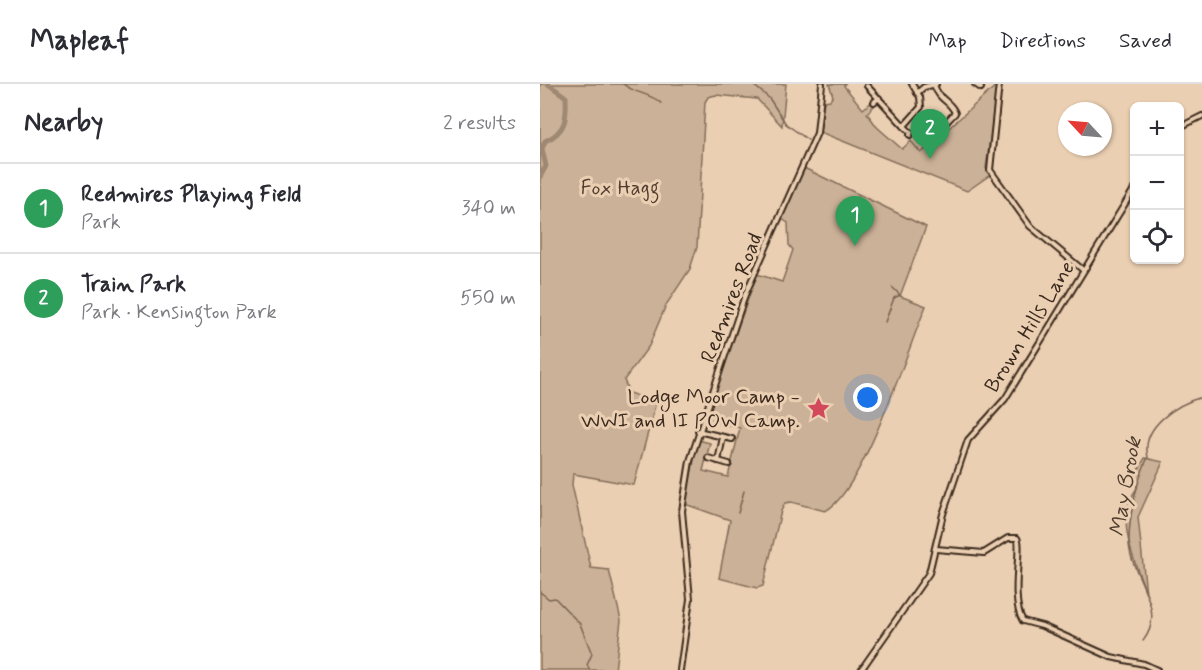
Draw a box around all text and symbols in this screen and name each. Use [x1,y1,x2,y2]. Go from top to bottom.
text: Mapleaf [30,23,129,60]
text: Map [928,27,967,55]
text: Directions [1000,27,1086,55]
text: Saved [1119,27,1172,55]
north arrow [1058,102,1112,156]
map controls [1130,102,1184,264]
button: + [1130,102,1184,156]
text: Nearby [24,106,103,140]
text: 2 results [443,110,516,137]
pin: 2 [910,110,950,159]
button: − [1130,156,1184,210]
park label: Fox Hagg [580,174,660,204]
text: Redmires Playing Field [81,181,301,209]
text: 1 [39,195,48,222]
text: 340 m [461,195,516,222]
pin: 1 [836,196,874,246]
text: Park [81,209,121,236]
button: locate [1130,210,1184,264]
street label: Redmires Road [694,229,770,367]
street label: Brown Hills Lane [978,256,1082,398]
text: Train Park [81,271,186,299]
text: 2 [39,285,48,312]
text: 550 m [460,285,516,312]
text: Park · Kensington Park [81,299,277,326]
place label: Lodge Moor Camp - WWI and II POW Camp. [581,383,800,435]
your location [853,383,882,412]
place icon: Lodge Moor Camp - WWI and II POW Camp. [805,396,831,422]
water label: May Brook [1103,433,1149,539]

